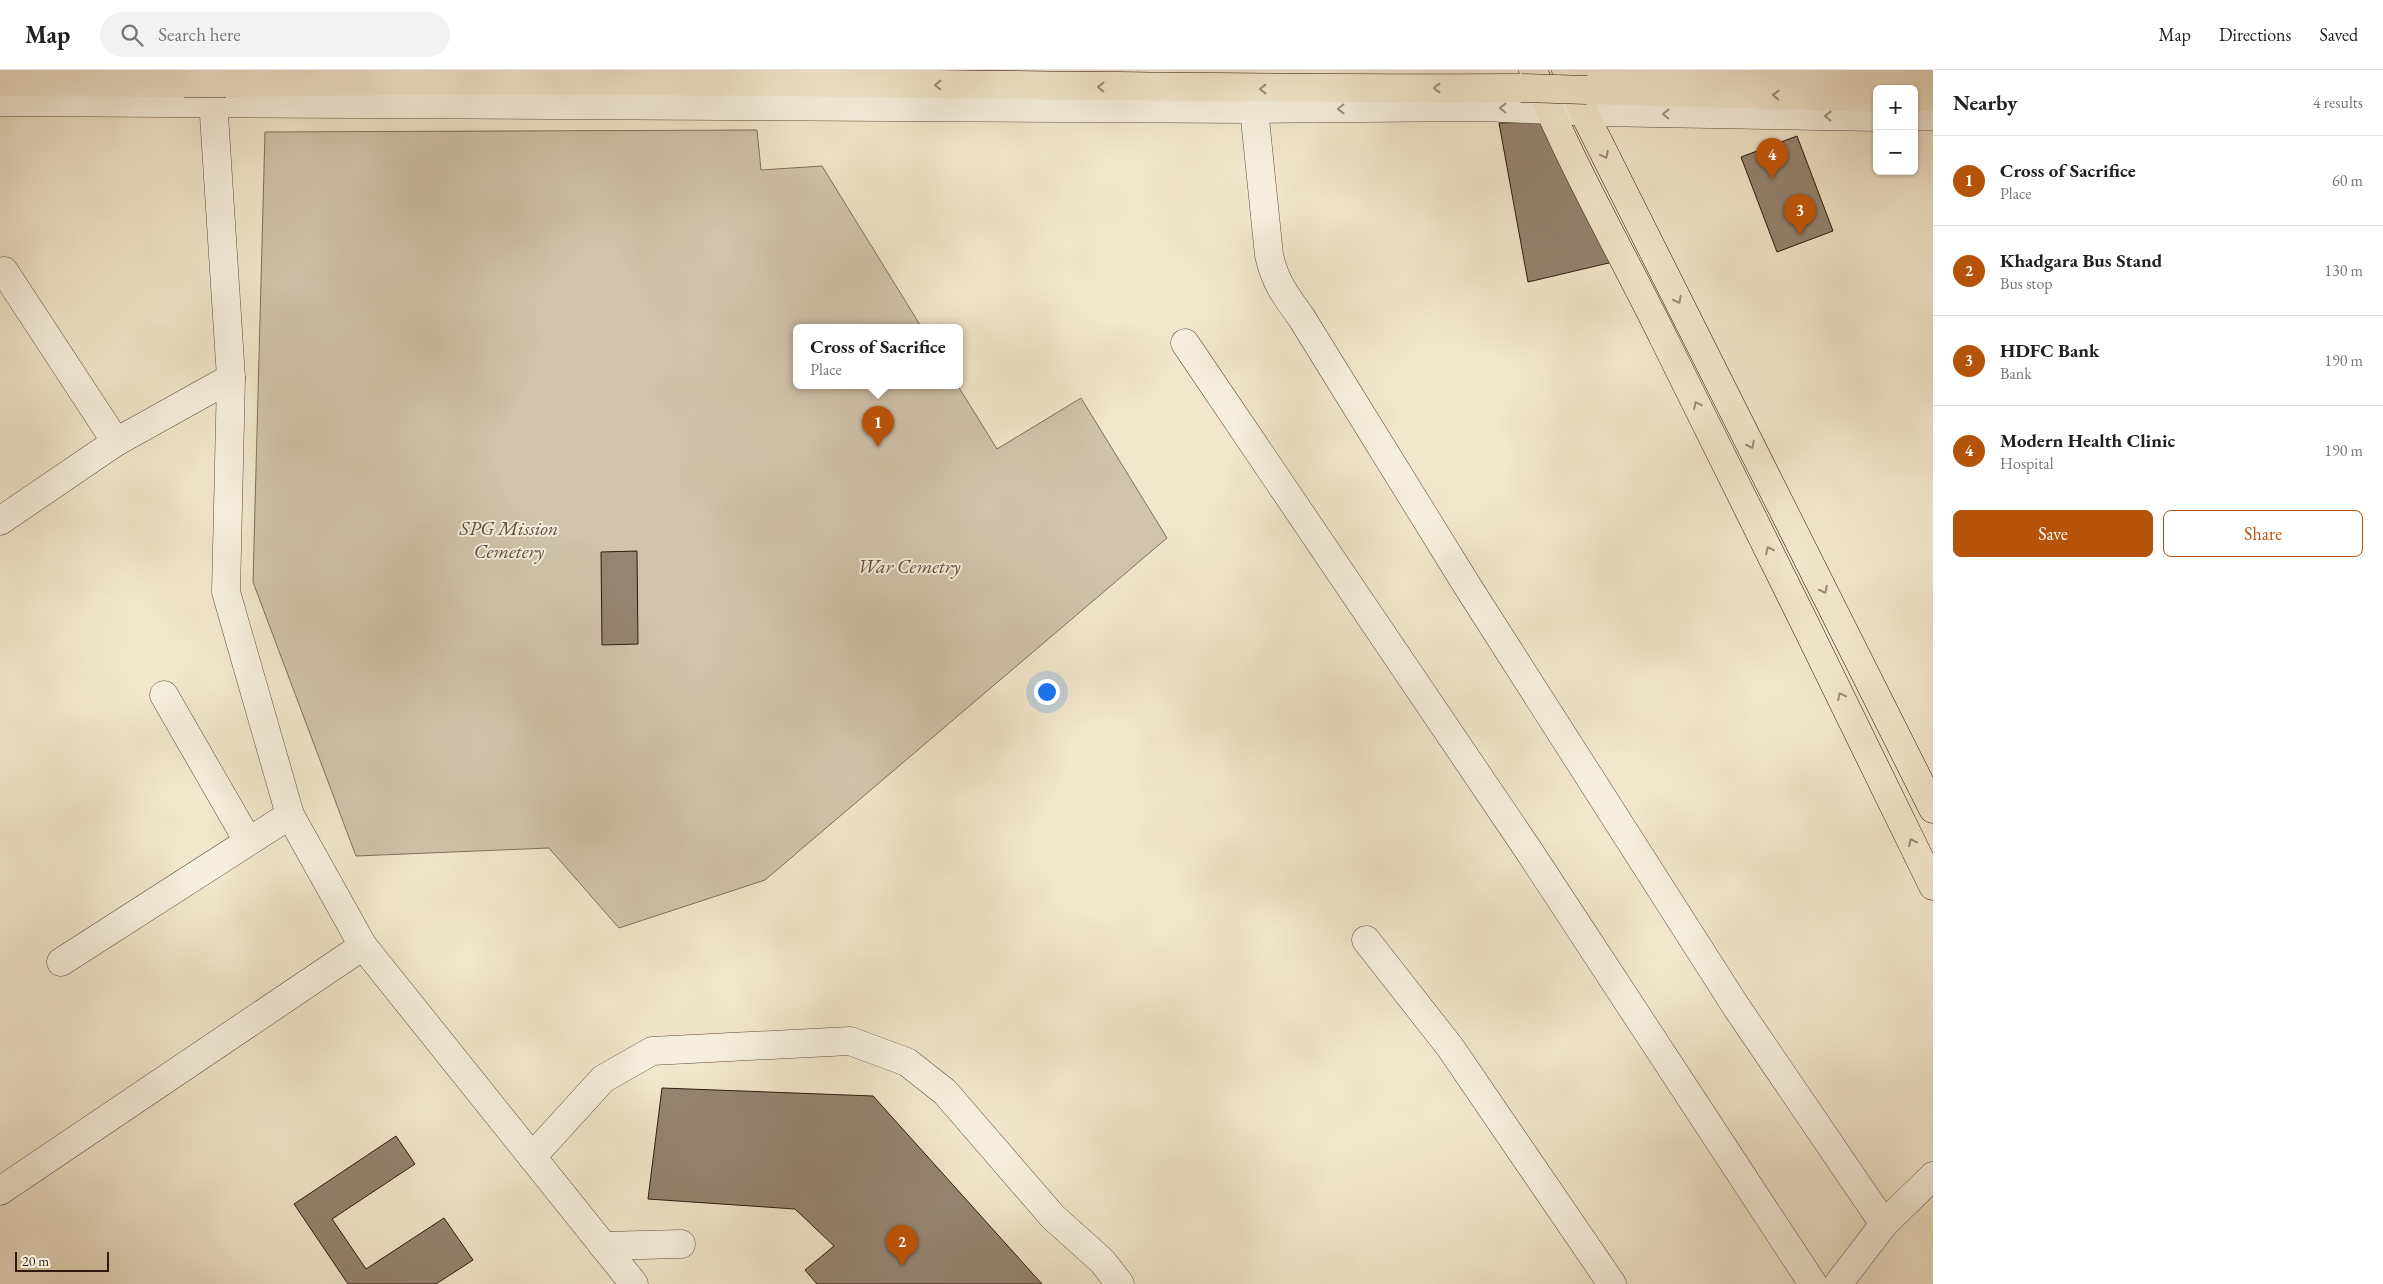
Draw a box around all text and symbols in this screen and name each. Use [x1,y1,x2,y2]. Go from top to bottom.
search box [100,12,450,57]
text: Map [25,19,70,50]
icon: search [118,21,146,49]
text: Search here [158,22,241,47]
text: Map [2159,23,2191,46]
text: Directions [2219,23,2291,46]
text: Saved [2319,23,2358,46]
one-way arrow [934,80,942,91]
one-way arrow [1096,82,1104,92]
one-way arrow [1433,83,1441,93]
one-way arrow [1259,84,1266,94]
map controls [1873,85,1918,175]
button: + [1873,85,1918,130]
text: Nearby [1953,89,2017,116]
one-way arrow [1771,90,1779,100]
text: 4 results [2313,92,2363,113]
one-way arrow [1499,102,1507,113]
one-way arrow [1336,104,1344,114]
one-way arrow [1661,108,1669,119]
one-way arrow [1824,111,1832,122]
button: − [1873,130,1918,175]
pin: 4 [1756,138,1788,179]
one-way arrow [1599,150,1609,159]
text: Cross of Sacrifice [2000,158,2136,183]
text: 1 [1965,170,1973,191]
text: 60 m [2332,170,2363,191]
text: Place [2000,183,2032,204]
pin: 3 [1784,194,1816,235]
text: Khadgara Bus Stand [2000,248,2162,273]
text: 2 [1965,260,1973,281]
text: 130 m [2324,260,2363,281]
text: Bus stop [2000,273,2053,294]
one-way arrow [1672,295,1682,304]
popup [793,324,963,389]
text: Cross of Sacrifice [810,334,946,359]
text: HDFC Bank [2000,338,2099,363]
text: 3 [1965,350,1973,371]
text: 190 m [2324,350,2363,371]
text: Place [810,359,842,380]
text: Bank [2000,363,2032,384]
one-way arrow [1693,401,1703,410]
pin: 1 [862,406,894,447]
text: Modern Health Clinic [2000,428,2175,453]
one-way arrow [1745,440,1755,449]
text: 4 [1965,440,1973,461]
text: 190 m [2324,440,2363,461]
text: Hospital [2000,453,2054,474]
button: Save [1953,510,2153,557]
button: Share [2163,510,2363,557]
park label: SPG Mission Cemetery [459,515,558,564]
one-way arrow [1765,546,1775,555]
park label: War Cemetry [857,553,961,579]
one-way arrow [1817,585,1827,594]
your location [1034,679,1060,705]
one-way arrow [1837,692,1847,701]
one-way arrow [1908,838,1918,847]
pin: 2 [886,1225,918,1266]
scale bar [15,1249,109,1272]
text: 20 m [22,1252,49,1270]

